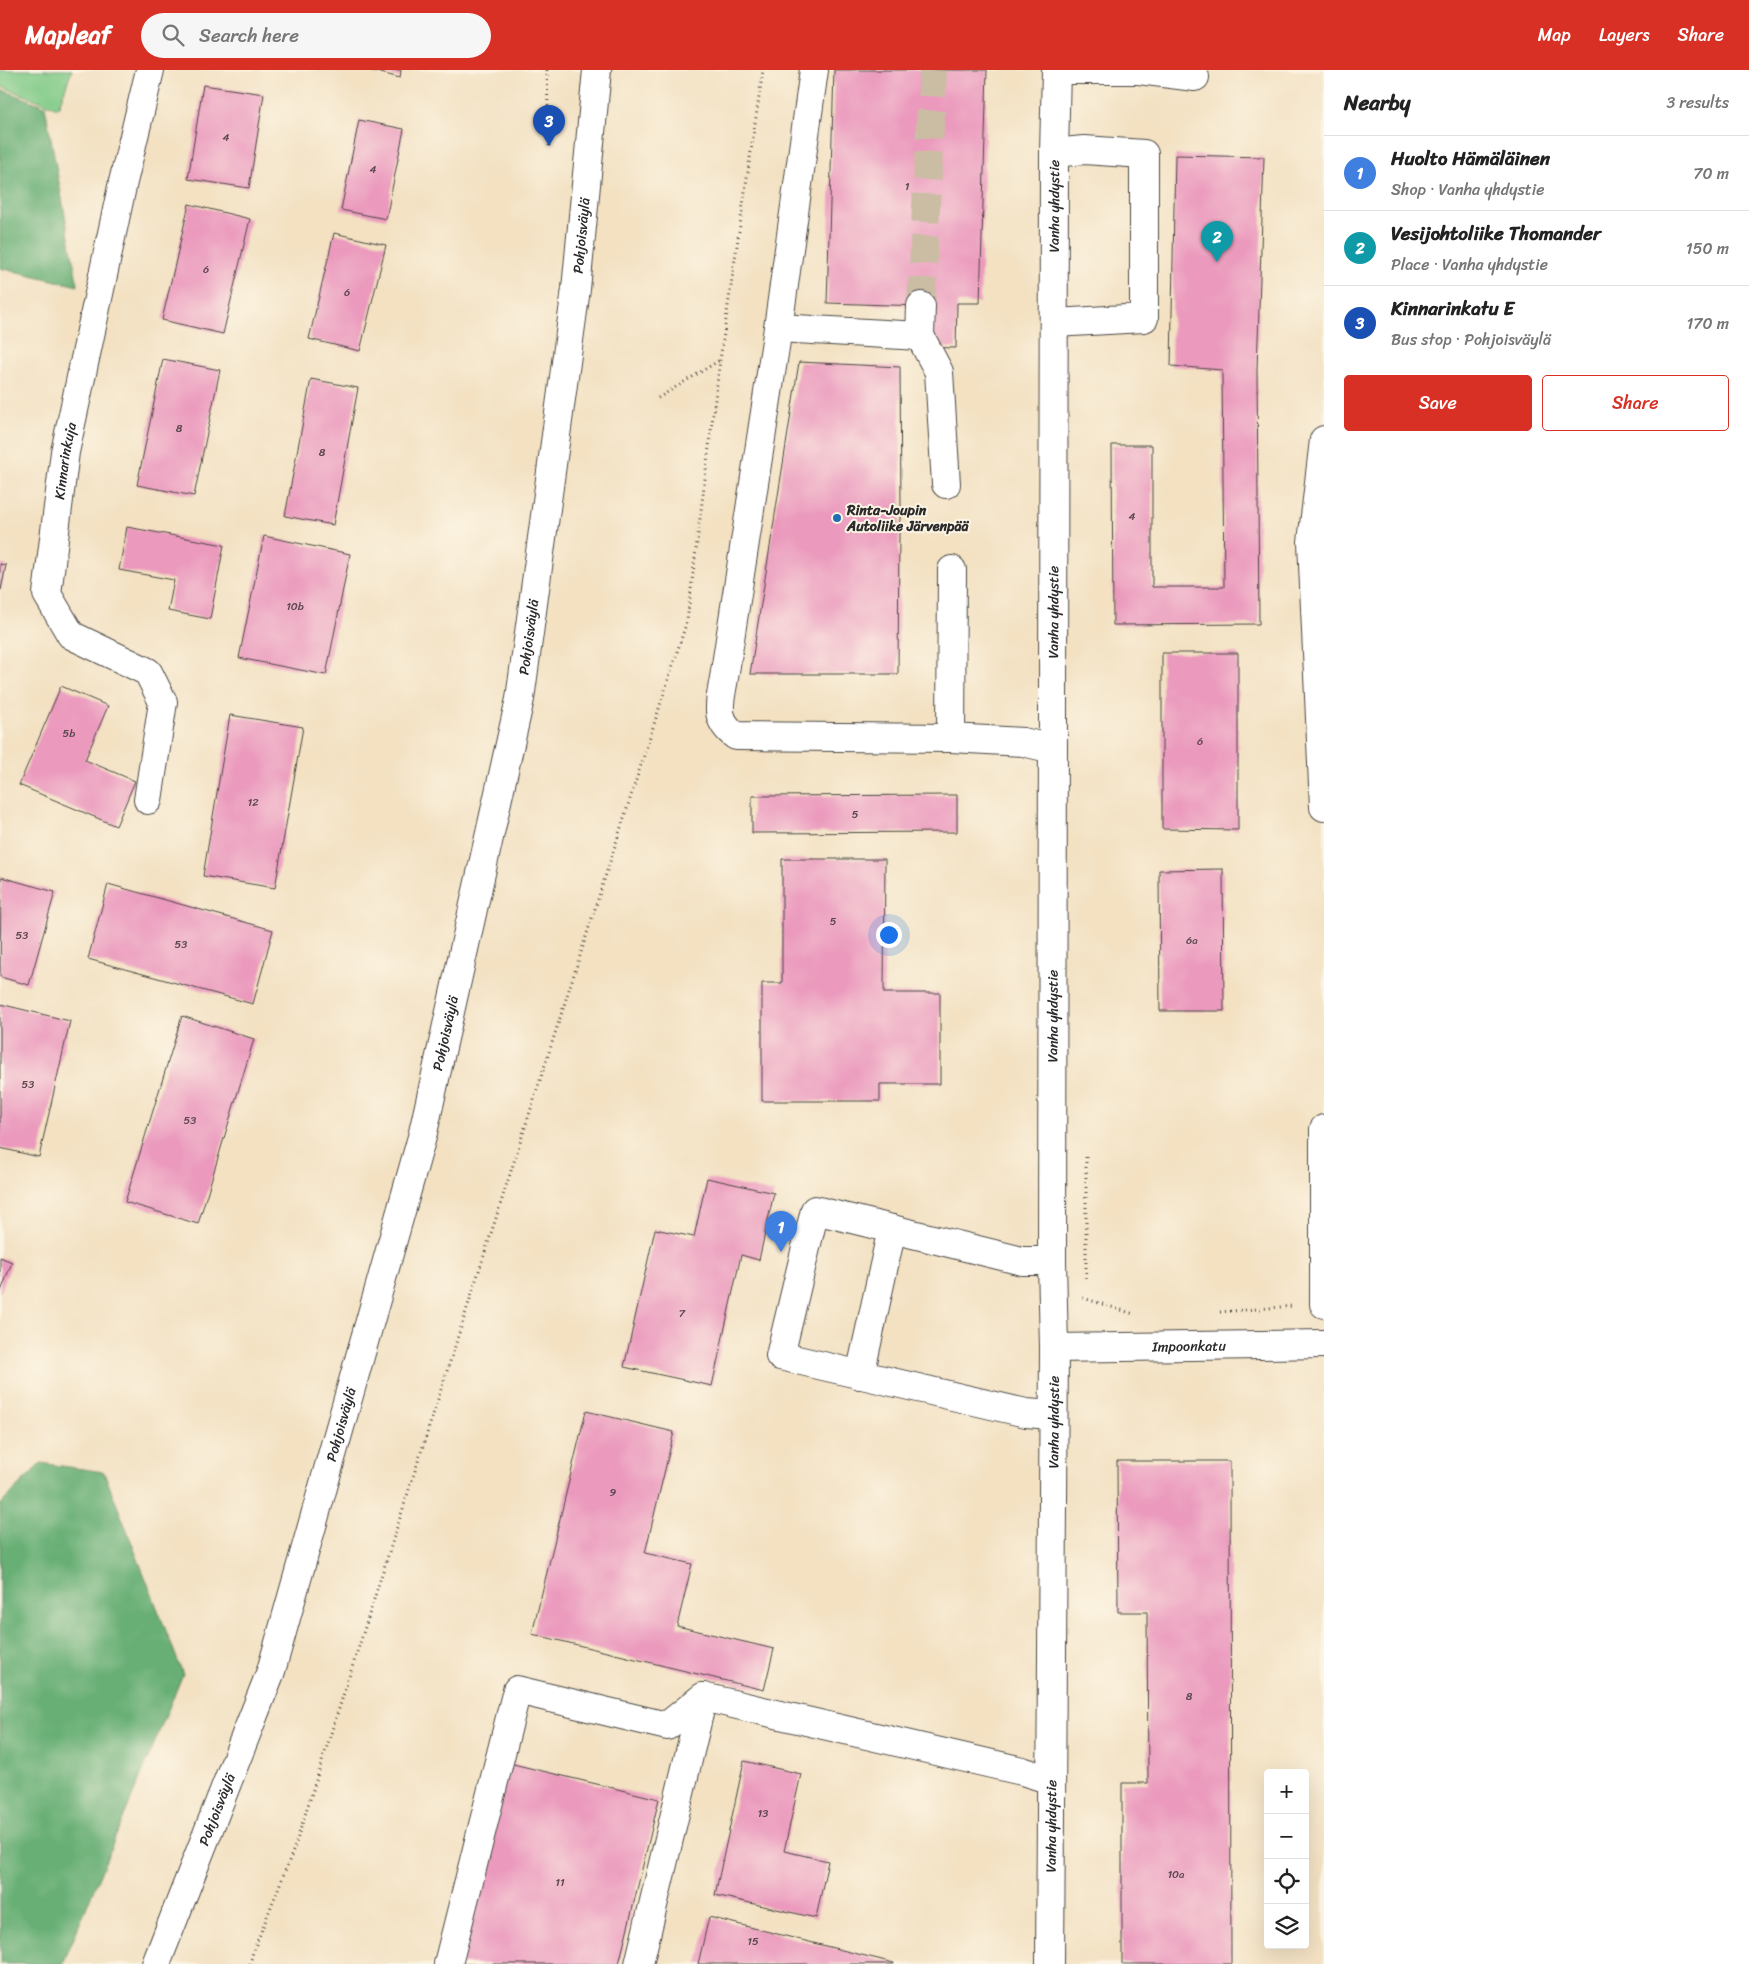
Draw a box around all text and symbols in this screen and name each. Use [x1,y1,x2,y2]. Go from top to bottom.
search box [141,13,491,58]
text: Mapleaf [25,14,111,56]
text: Search here [199,19,299,52]
text: Map [1538,19,1571,51]
text: Layers [1599,19,1650,51]
text: Share [1678,19,1724,51]
icon: search [159,21,187,49]
text: Nearby [1344,84,1410,122]
text: 3 results [1666,88,1729,117]
pin: 3 [533,105,565,146]
house number: 4 [223,128,230,147]
text: Huolto Hämäläinen [1391,142,1550,175]
text: 1 [1357,159,1363,188]
text: 70 m [1693,159,1729,188]
house number: 4 [370,160,377,179]
street label: Vanha yhdystie [1041,160,1066,252]
text: Shop · Vanha yhdystie [1391,175,1544,204]
house number: 1 [905,177,910,196]
street label: Pohjoisväylä [565,196,597,275]
text: Vesijohtoliike Thomander [1391,217,1601,250]
pin: 2 [1201,221,1233,262]
text: 2 [1355,234,1365,263]
text: 150 m [1686,234,1729,263]
text: Place · Vanha yhdystie [1391,250,1548,279]
house number: 6 [203,260,209,279]
house number: 6 [344,283,350,302]
text: Kinnarinkatu E [1391,292,1514,325]
text: 3 [1356,309,1364,338]
text: 170 m [1686,309,1729,338]
text: Bus stop · Pohjoisväylä [1391,325,1551,354]
button: Save [1344,375,1532,431]
button: Share [1542,375,1729,431]
street label: Kinnarinkuja [47,419,84,501]
house number: 8 [176,419,183,438]
house number: 8 [319,443,326,462]
place label: Rinta-Joupin Autoliike Järvenpää [846,498,970,539]
house number: 4 [1129,507,1136,526]
marker: Rinta-Joupin Autoliike Järvenpää [831,512,843,524]
street label: Vanha yhdystie [1041,566,1066,658]
house number: 10b [286,597,304,616]
street label: Pohjoisväylä [511,597,546,677]
house number: 5b [63,724,75,743]
house number: 6 [1197,732,1203,751]
house number: 12 [247,793,259,812]
house number: 5 [852,805,859,824]
house number: 5 [830,912,837,931]
your location [876,922,902,948]
house number: 53 [16,926,28,945]
house number: 6a [1186,931,1198,950]
house number: 53 [175,935,187,954]
street label: Vanha yhdystie [1040,970,1065,1062]
street label: Pohjoisväylä [425,992,466,1073]
house number: 53 [22,1075,34,1094]
house number: 53 [184,1111,196,1130]
pin: 1 [765,1211,797,1252]
house number: 7 [679,1304,686,1323]
street label: Impoonkatu [1151,1333,1226,1359]
street label: Vanha yhdystie [1041,1376,1066,1468]
street label: Pohjoisväylä [318,1383,363,1464]
house number: 9 [610,1483,617,1502]
house number: 8 [1186,1687,1193,1706]
street label: Pohjoisväylä [191,1769,243,1849]
map controls [1264,1769,1309,1949]
button: + [1264,1769,1309,1814]
street label: Vanha yhdystie [1038,1780,1064,1872]
house number: 13 [758,1804,768,1823]
button: − [1264,1814,1309,1859]
button: locate [1264,1859,1309,1904]
house number: 10a [1167,1865,1185,1884]
house number: 11 [555,1873,565,1892]
button: layers [1264,1904,1309,1949]
house number: 15 [747,1932,759,1951]

